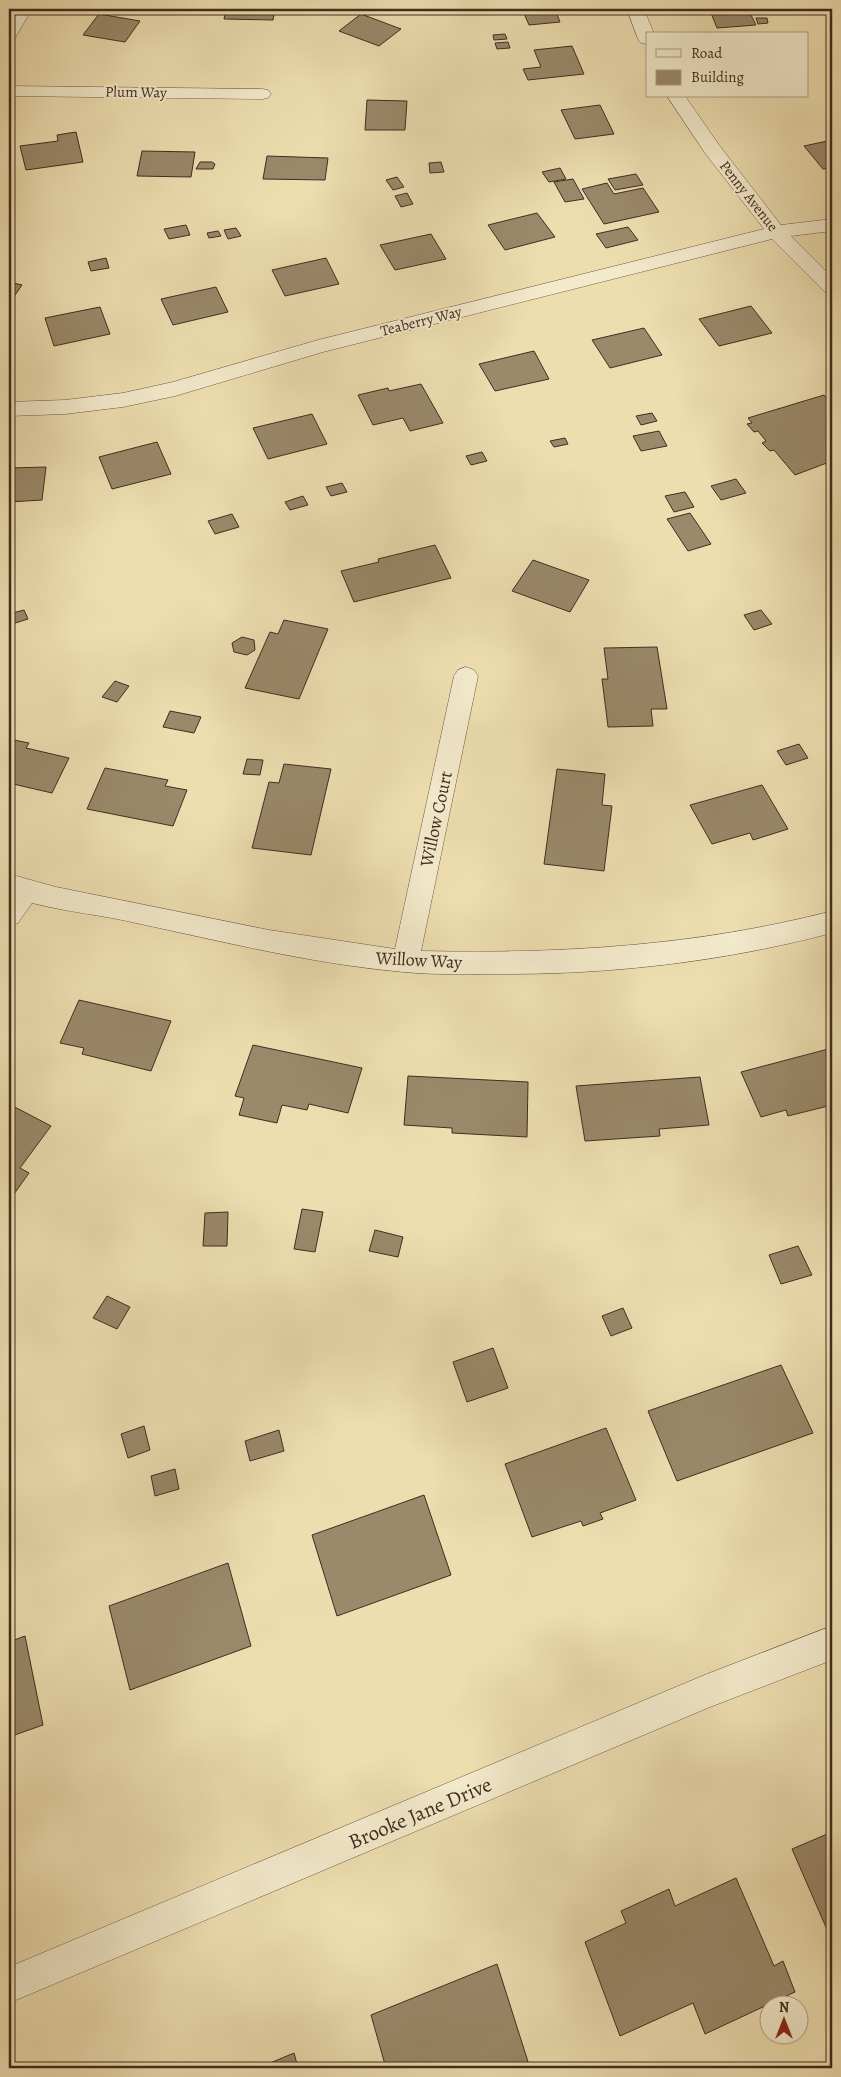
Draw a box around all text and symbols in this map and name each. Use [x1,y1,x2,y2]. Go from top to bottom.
legend [646,32,808,98]
text: Road [691,43,723,63]
text: Building [691,67,744,87]
street label: Plum Way [105,81,167,103]
street label: Penny Avenue [715,156,783,236]
street label: Teaberry Way [378,301,464,341]
street label: Willow Court [414,769,458,870]
street label: Willow Way [374,946,464,974]
street label: Brooke Jane Drive [344,1770,496,1856]
north arrow [758,1994,808,2044]
text: N [779,1998,789,2017]

